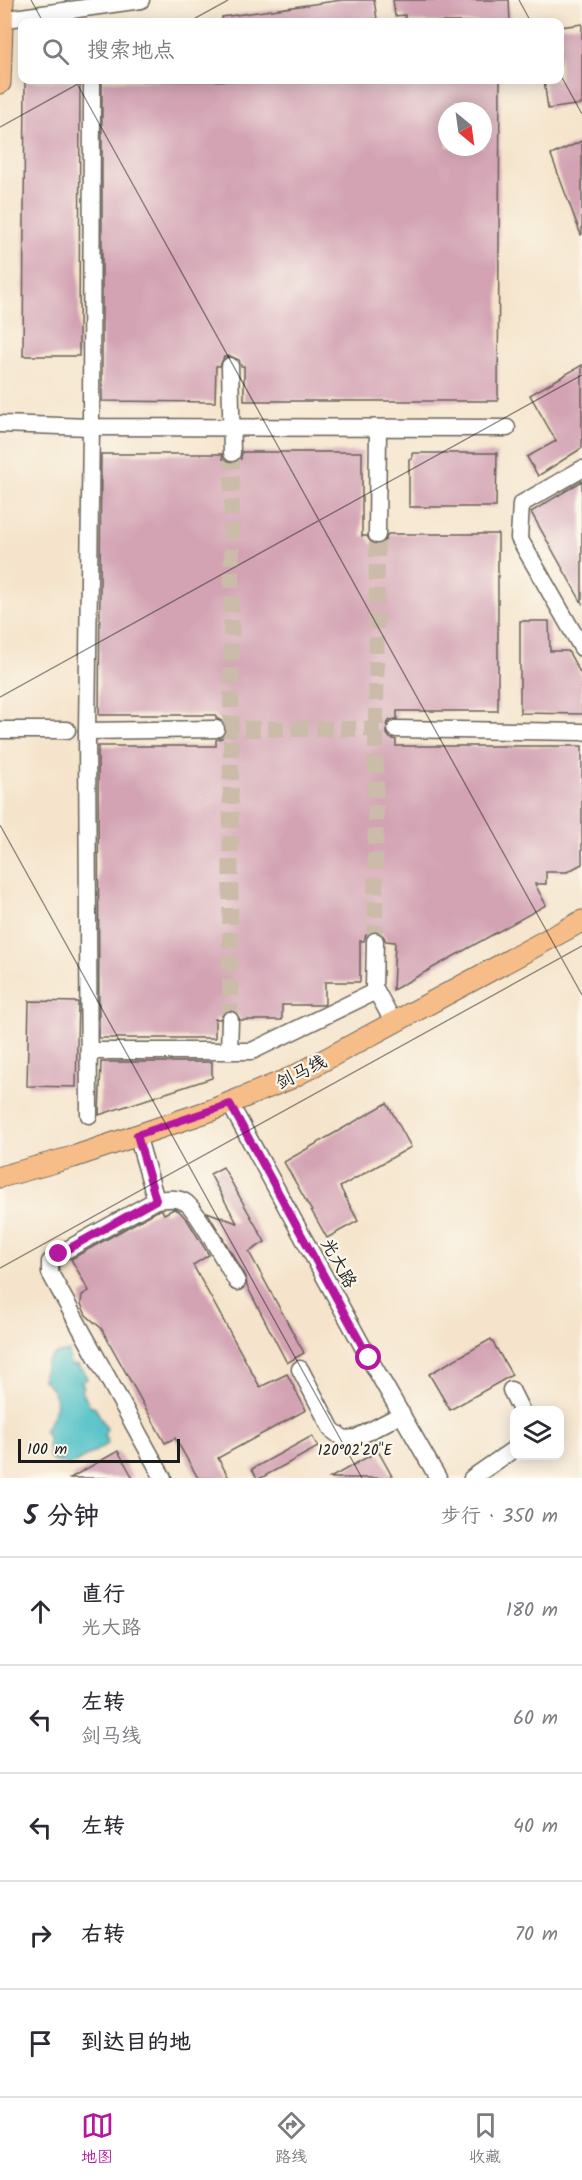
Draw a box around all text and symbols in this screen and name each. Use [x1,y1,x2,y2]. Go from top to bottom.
search box [18,18,564,84]
text: 搜索地点 [87,34,175,69]
icon: search [39,35,72,68]
north arrow [438,102,492,156]
street label: 剑马线 [271,1048,332,1099]
street label: 光大路 [312,1233,363,1294]
route end [45,1240,71,1266]
route start [355,1344,381,1370]
map controls [510,1406,564,1460]
button: layers [510,1406,564,1460]
scale bar [18,1436,180,1464]
text: 100 m [27,1437,67,1462]
text: 120°02'20"E [318,1439,393,1463]
text: 5 分钟 [24,1496,99,1538]
text: 步行 · 350 m [441,1501,558,1533]
text: 直行 [81,1578,125,1613]
icon: ahead [24,1595,57,1628]
text: 180 m [506,1595,558,1627]
text: 光大路 [81,1613,141,1645]
text: 左转 [81,1686,125,1721]
icon: left [24,1703,57,1736]
text: 60 m [513,1703,558,1735]
text: 剑马线 [81,1721,141,1753]
text: 左转 [81,1810,125,1845]
icon: left [24,1811,57,1844]
text: 40 m [513,1811,558,1843]
text: 右转 [81,1918,125,1953]
icon: right [24,1919,57,1952]
text: 70 m [515,1919,558,1951]
text: 到达目的地 [81,2026,191,2061]
icon: arrive [24,2027,57,2060]
tab: 地图 [81,2109,114,2170]
tab: 路线 [275,2109,308,2170]
tab: 收藏 [469,2109,502,2170]

